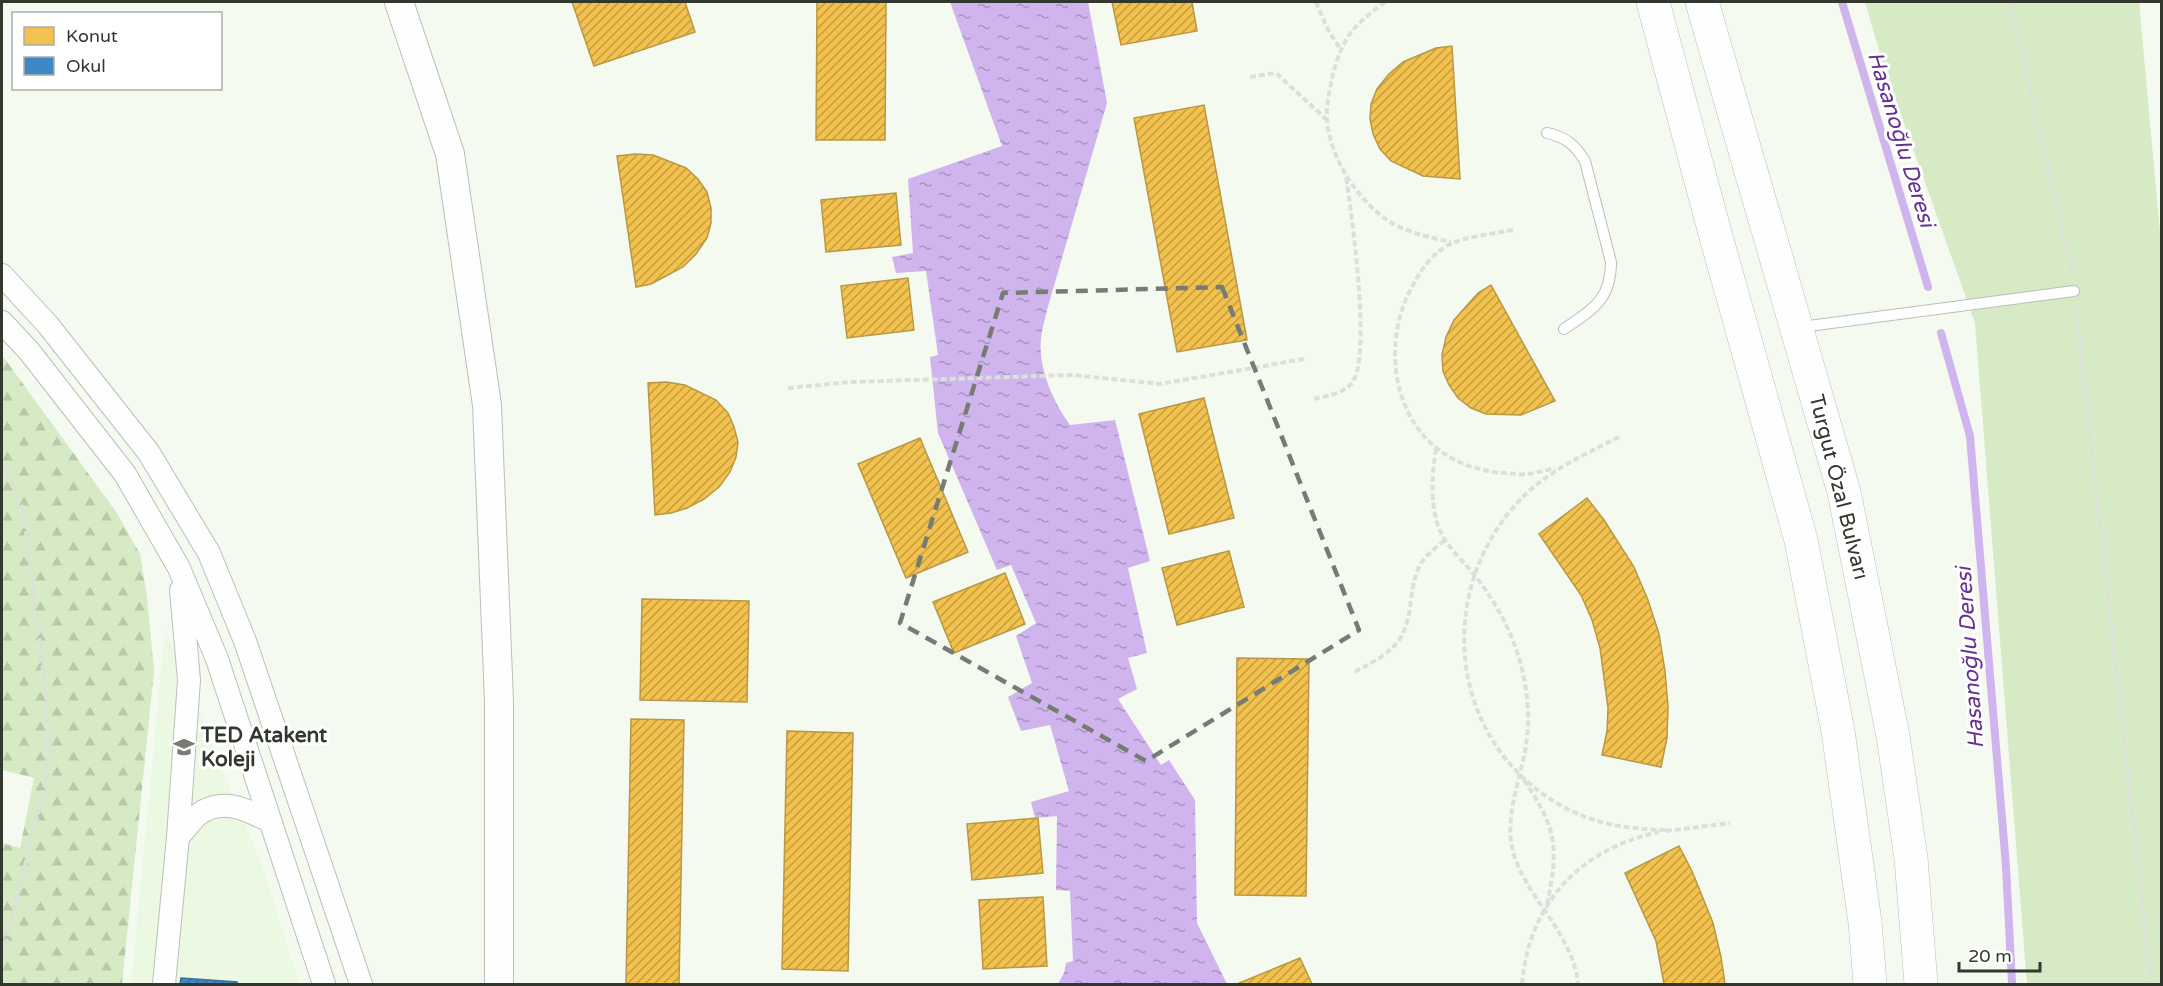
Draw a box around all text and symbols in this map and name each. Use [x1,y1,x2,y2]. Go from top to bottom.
legend [12,12,222,90]
text: Konut [66,25,118,47]
water label: Hasanoğlu Deresi [1862,48,1941,233]
text: Okul [66,55,106,77]
street label: Turgut Özal Bulvarı [1803,392,1874,582]
water label: Hasanoğlu Deresi [1950,564,1989,750]
place label: TED Atakent Koleji [200,723,327,772]
school or university icon: TED Atakent Koleji [172,735,196,759]
scale bar [1959,935,2040,973]
text: 20 m [1968,945,2012,967]

